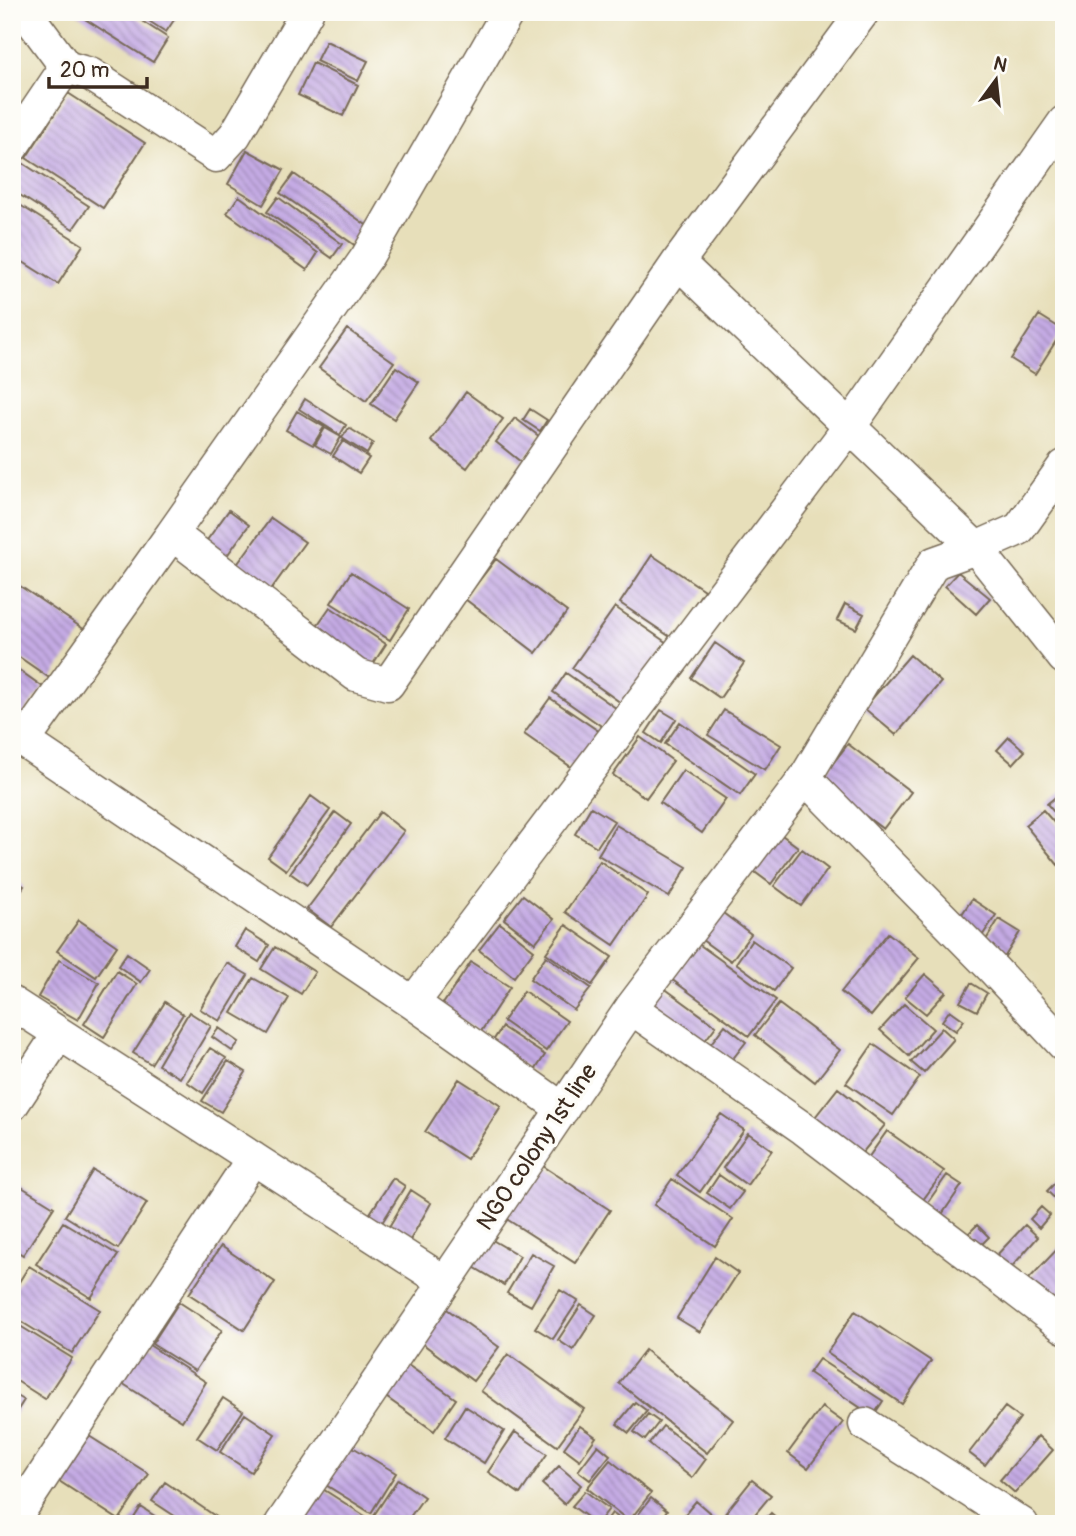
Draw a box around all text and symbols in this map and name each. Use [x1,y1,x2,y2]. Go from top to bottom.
scale bar [49,46,147,90]
north arrow [960,46,1030,116]
text: N [991,51,1010,78]
text: 20 m [60,57,109,84]
street label: NGO colony 1st line [471,1058,604,1236]

